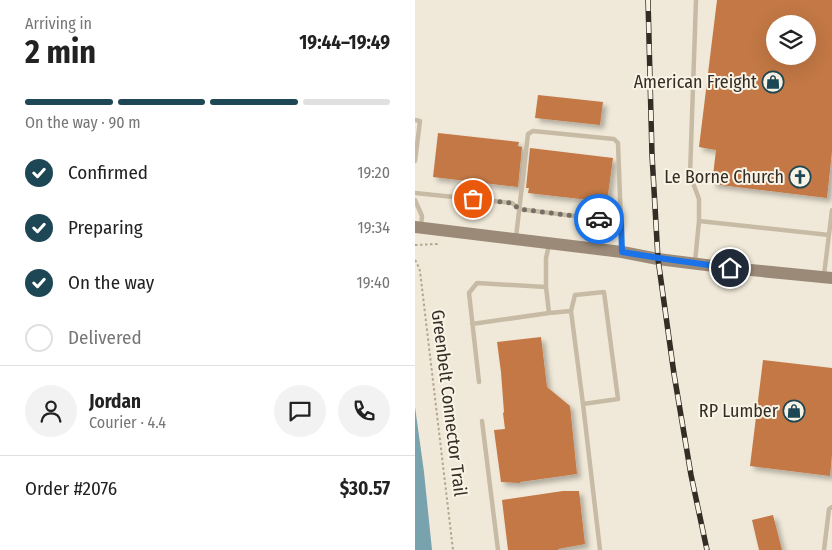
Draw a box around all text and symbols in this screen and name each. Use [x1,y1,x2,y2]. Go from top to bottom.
text: Arriving in [25,14,92,33]
map controls [766,15,816,65]
button: layers [766,15,816,65]
text: 19:44–19:49 [299,31,390,54]
text: 2 min [25,33,96,71]
shop icon: American Freight [761,70,785,94]
place label: American Freight [634,71,757,93]
text: On the way · 90 m [25,113,141,132]
icon: check [25,159,53,187]
text: Confirmed [68,161,148,184]
text: 19:20 [357,163,390,182]
church icon: Le Borne Church [788,165,812,189]
place label: Le Borne Church [664,166,784,188]
pin [452,178,494,220]
icon: bag [459,185,487,213]
courier [574,194,624,244]
icon: car [585,205,613,233]
icon: check [25,214,53,242]
text: Preparing [68,216,143,239]
text: 19:34 [358,218,390,237]
pin [709,247,751,289]
icon: home [716,254,744,282]
icon: check [25,269,53,297]
text: On the way [68,271,154,294]
text: 19:40 [357,273,390,292]
street label: Greenbelt Connector Trail [427,308,471,498]
text: Delivered [68,326,142,349]
button: person [25,385,77,437]
button: chat [274,385,326,437]
button: phone [338,385,390,437]
text: Jordan [89,390,141,413]
shop icon: RP Lumber [782,399,806,423]
place label: RP Lumber [699,400,779,422]
text: Courier · 4.4 [89,413,166,432]
text: Order #2076 [25,477,117,500]
text: $30.57 [340,477,390,500]

